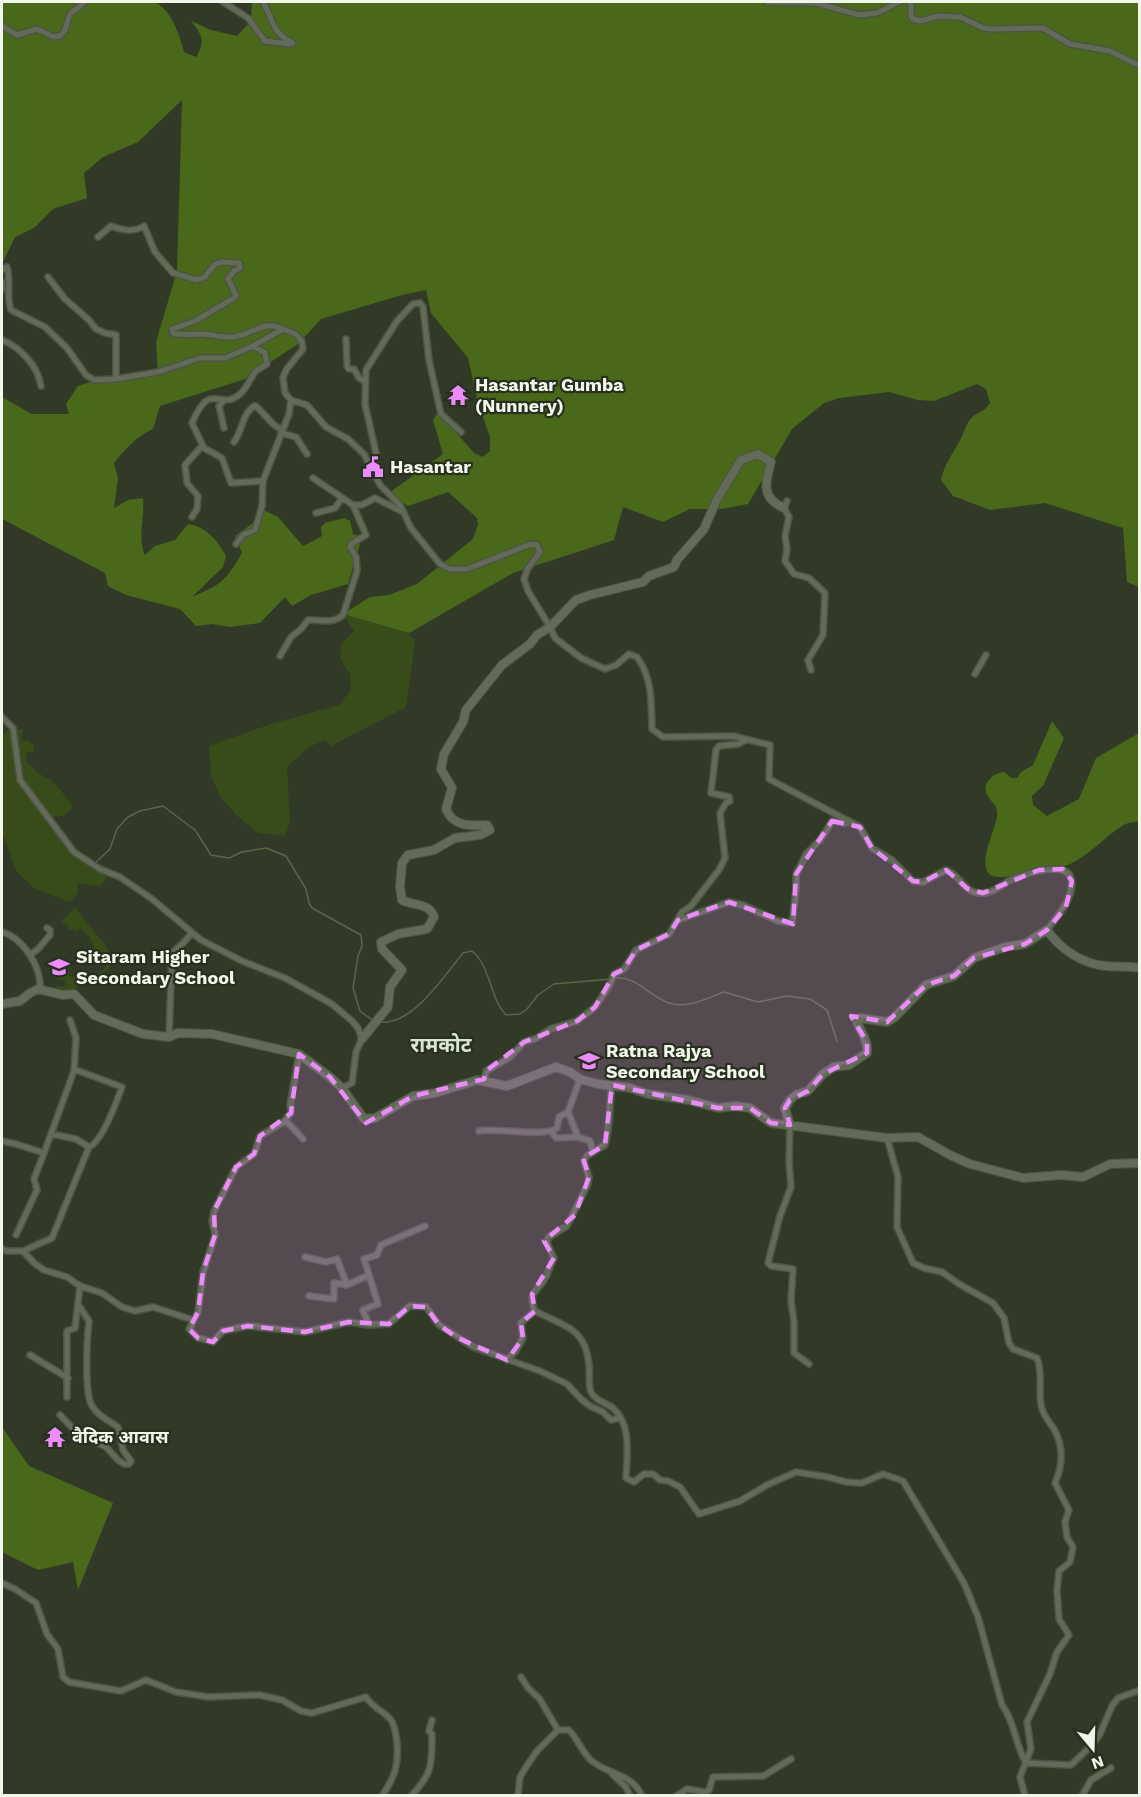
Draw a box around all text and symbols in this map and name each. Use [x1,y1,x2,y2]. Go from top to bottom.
place label: Hasantar Gumba (Nunnery) [475,374,624,416]
temple icon: Hasantar Gumba (Nunnery) [446,383,470,407]
public building icon: Hasantar [361,455,385,479]
place label: Hasantar [390,456,471,477]
place label: Sitaram Higher Secondary School [76,946,235,988]
school or university icon: Sitaram Higher Secondary School [47,955,71,979]
district label: रामकोट [411,1033,473,1057]
place label: Ratna Rajya Secondary School [606,1040,765,1082]
school or university icon: Ratna Rajya Secondary School [577,1049,601,1073]
temple icon: वैदिक आवास [43,1425,67,1449]
place label: वैदिक आवास [72,1426,169,1447]
north arrow [1063,1719,1123,1779]
text: N [1089,1752,1106,1774]

